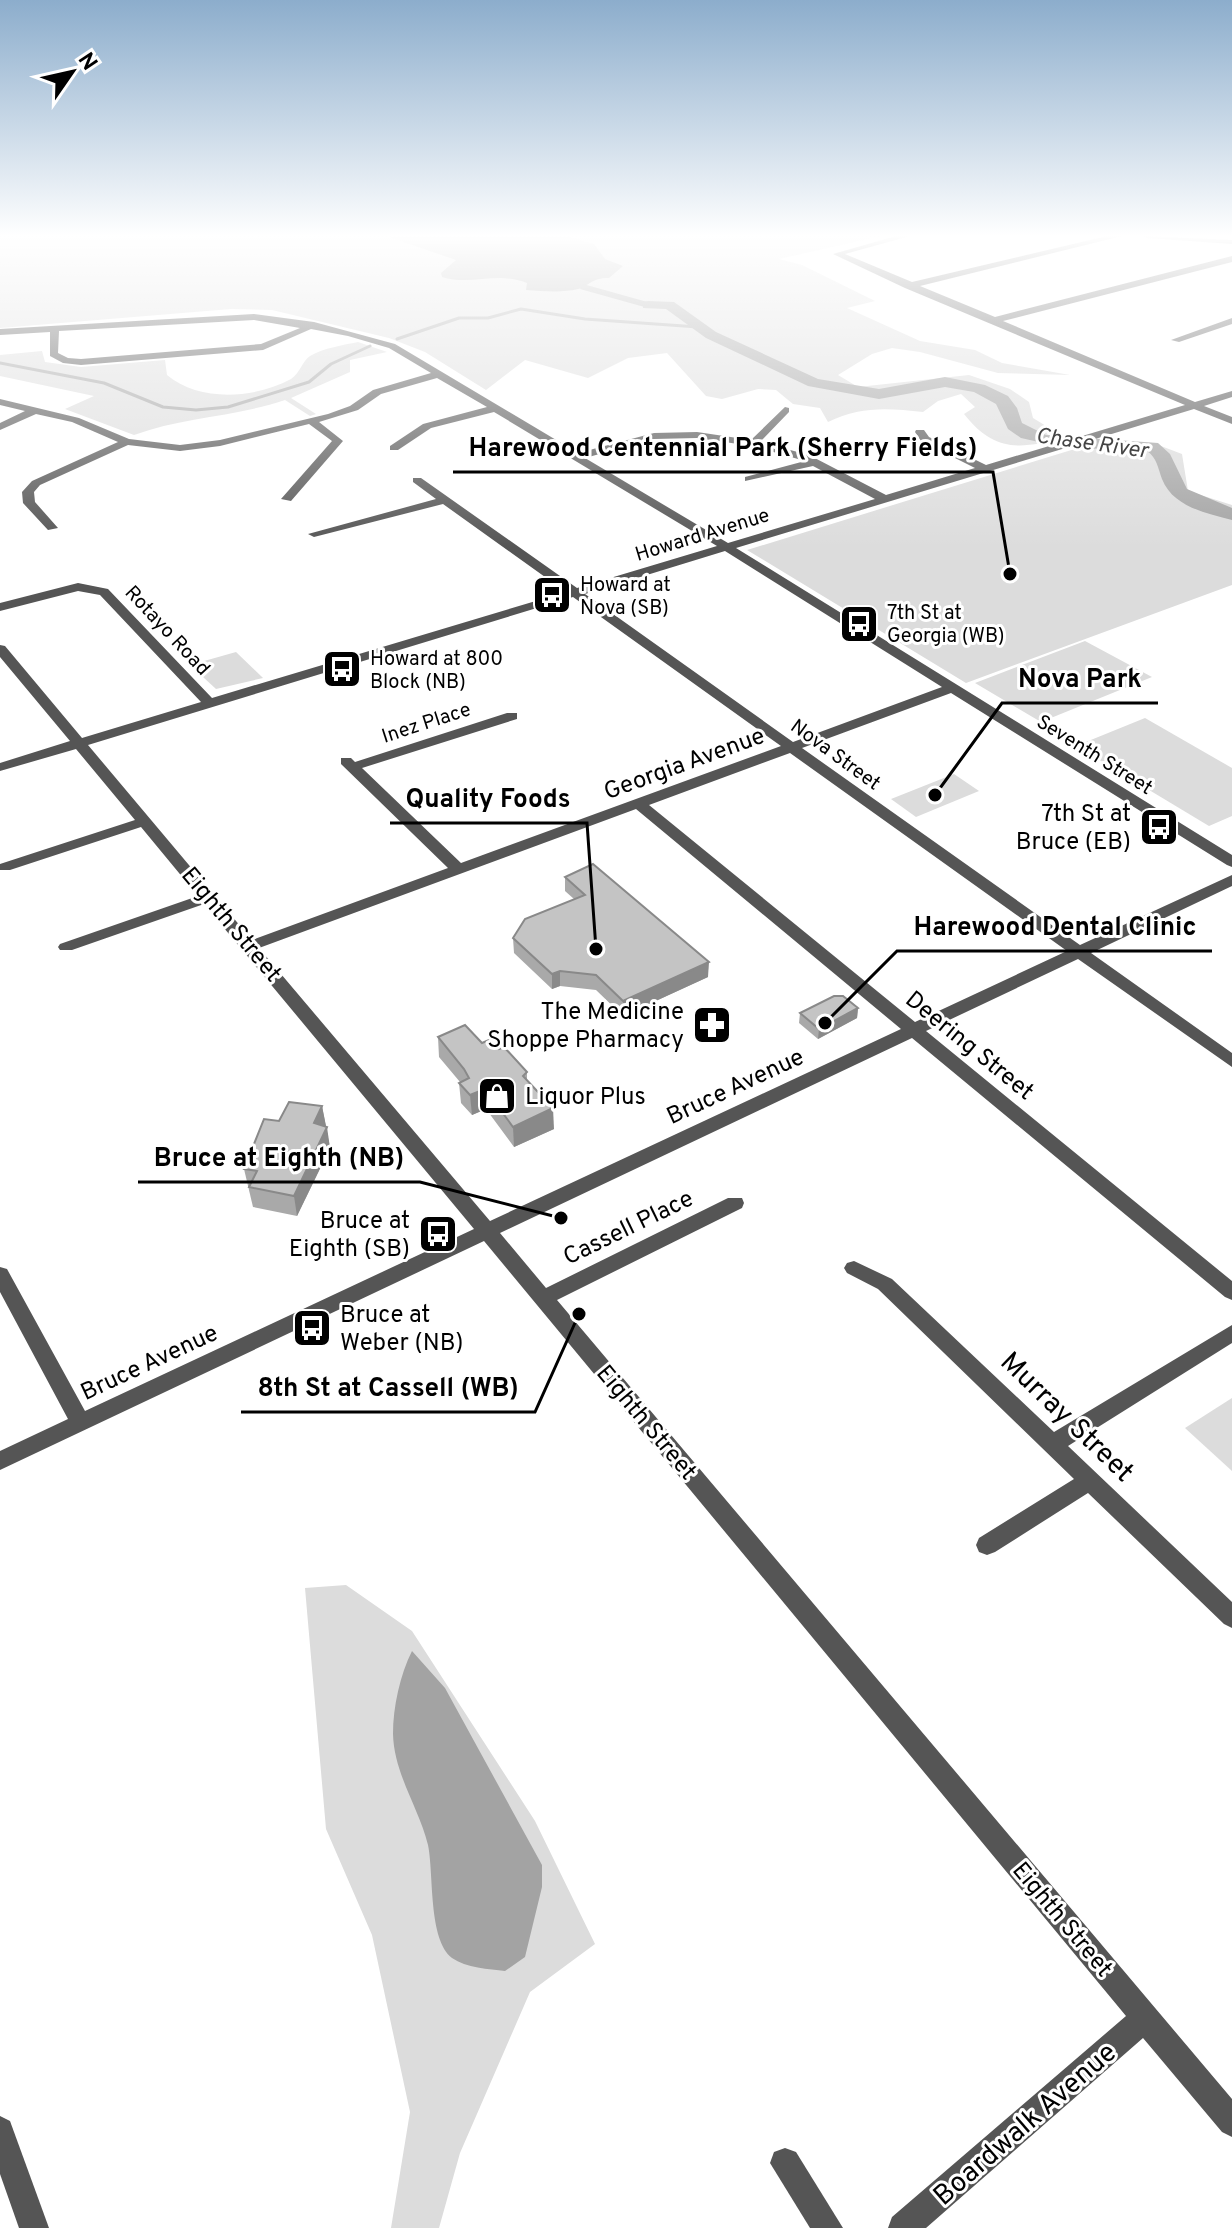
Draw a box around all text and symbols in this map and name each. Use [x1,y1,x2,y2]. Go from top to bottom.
north arrow [32,32,112,112]
text: N [71,48,102,76]
callout: Harewood Centennial Park (Sherry Fields) [453,422,993,472]
water label: Chase River [1034,423,1151,466]
text: Harewood Centennial Park (Sherry Fields) [469,433,977,466]
street label: Howard Avenue [632,503,773,569]
place label: Howard at Nova (SB) [580,573,671,622]
bus stop icon: Howard at Nova (SB) [531,574,573,616]
street label: Rotayo Road [118,581,215,682]
place label: 7th St at Georgia (WB) [887,601,1005,650]
bus stop icon: 7th St at Georgia (WB) [838,603,880,645]
place label: Howard at 800 Block (NB) [370,647,503,696]
bus stop icon: Howard at 800 Block (NB) [321,648,363,690]
callout: Nova Park [1002,653,1158,703]
text: Nova Park [1018,664,1142,697]
street label: Inez Place [379,697,474,751]
street label: Seventh Street [1031,710,1157,802]
street label: Nova Street [785,714,885,797]
street label: Georgia Avenue [600,722,769,808]
callout: Quality Foods [390,773,587,823]
text: Quality Foods [405,784,571,817]
place label: 7th St at Bruce (EB) [1016,800,1131,858]
bus stop icon: 7th St at Bruce (EB) [1138,806,1180,848]
street label: Eighth Street [174,862,287,989]
callout: Harewood Dental Clinic [897,901,1212,951]
text: Harewood Dental Clinic [913,912,1197,945]
street label: Deering Street [898,985,1039,1108]
place label: The Medicine Shoppe Pharmacy [487,998,684,1056]
pharmacy icon: The Medicine Shoppe Pharmacy [691,1004,733,1046]
street label: Bruce Avenue [662,1043,809,1133]
shop icon: Liquor Plus [476,1075,518,1117]
place label: Liquor Plus [525,1083,646,1113]
callout: Bruce at Eighth (NB) [138,1132,420,1182]
text: Bruce at Eighth (NB) [154,1143,404,1176]
street label: Cassell Place [559,1184,699,1273]
place label: Bruce at Eighth (SB) [289,1207,410,1265]
bus stop icon: Bruce at Eighth (SB) [417,1213,459,1255]
place label: Bruce at Weber (NB) [340,1301,463,1359]
bus stop icon: Bruce at Weber (NB) [291,1307,333,1349]
street label: Bruce Avenue [76,1319,223,1409]
street label: Murray Street [991,1345,1141,1491]
street label: Eighth Street [589,1360,702,1487]
callout: 8th St at Cassell (WB) [241,1362,535,1412]
text: 8th St at Cassell (WB) [257,1373,519,1406]
street label: Eighth Street [1005,1857,1118,1984]
street label: Boardwalk Avenue [927,2036,1125,2215]

